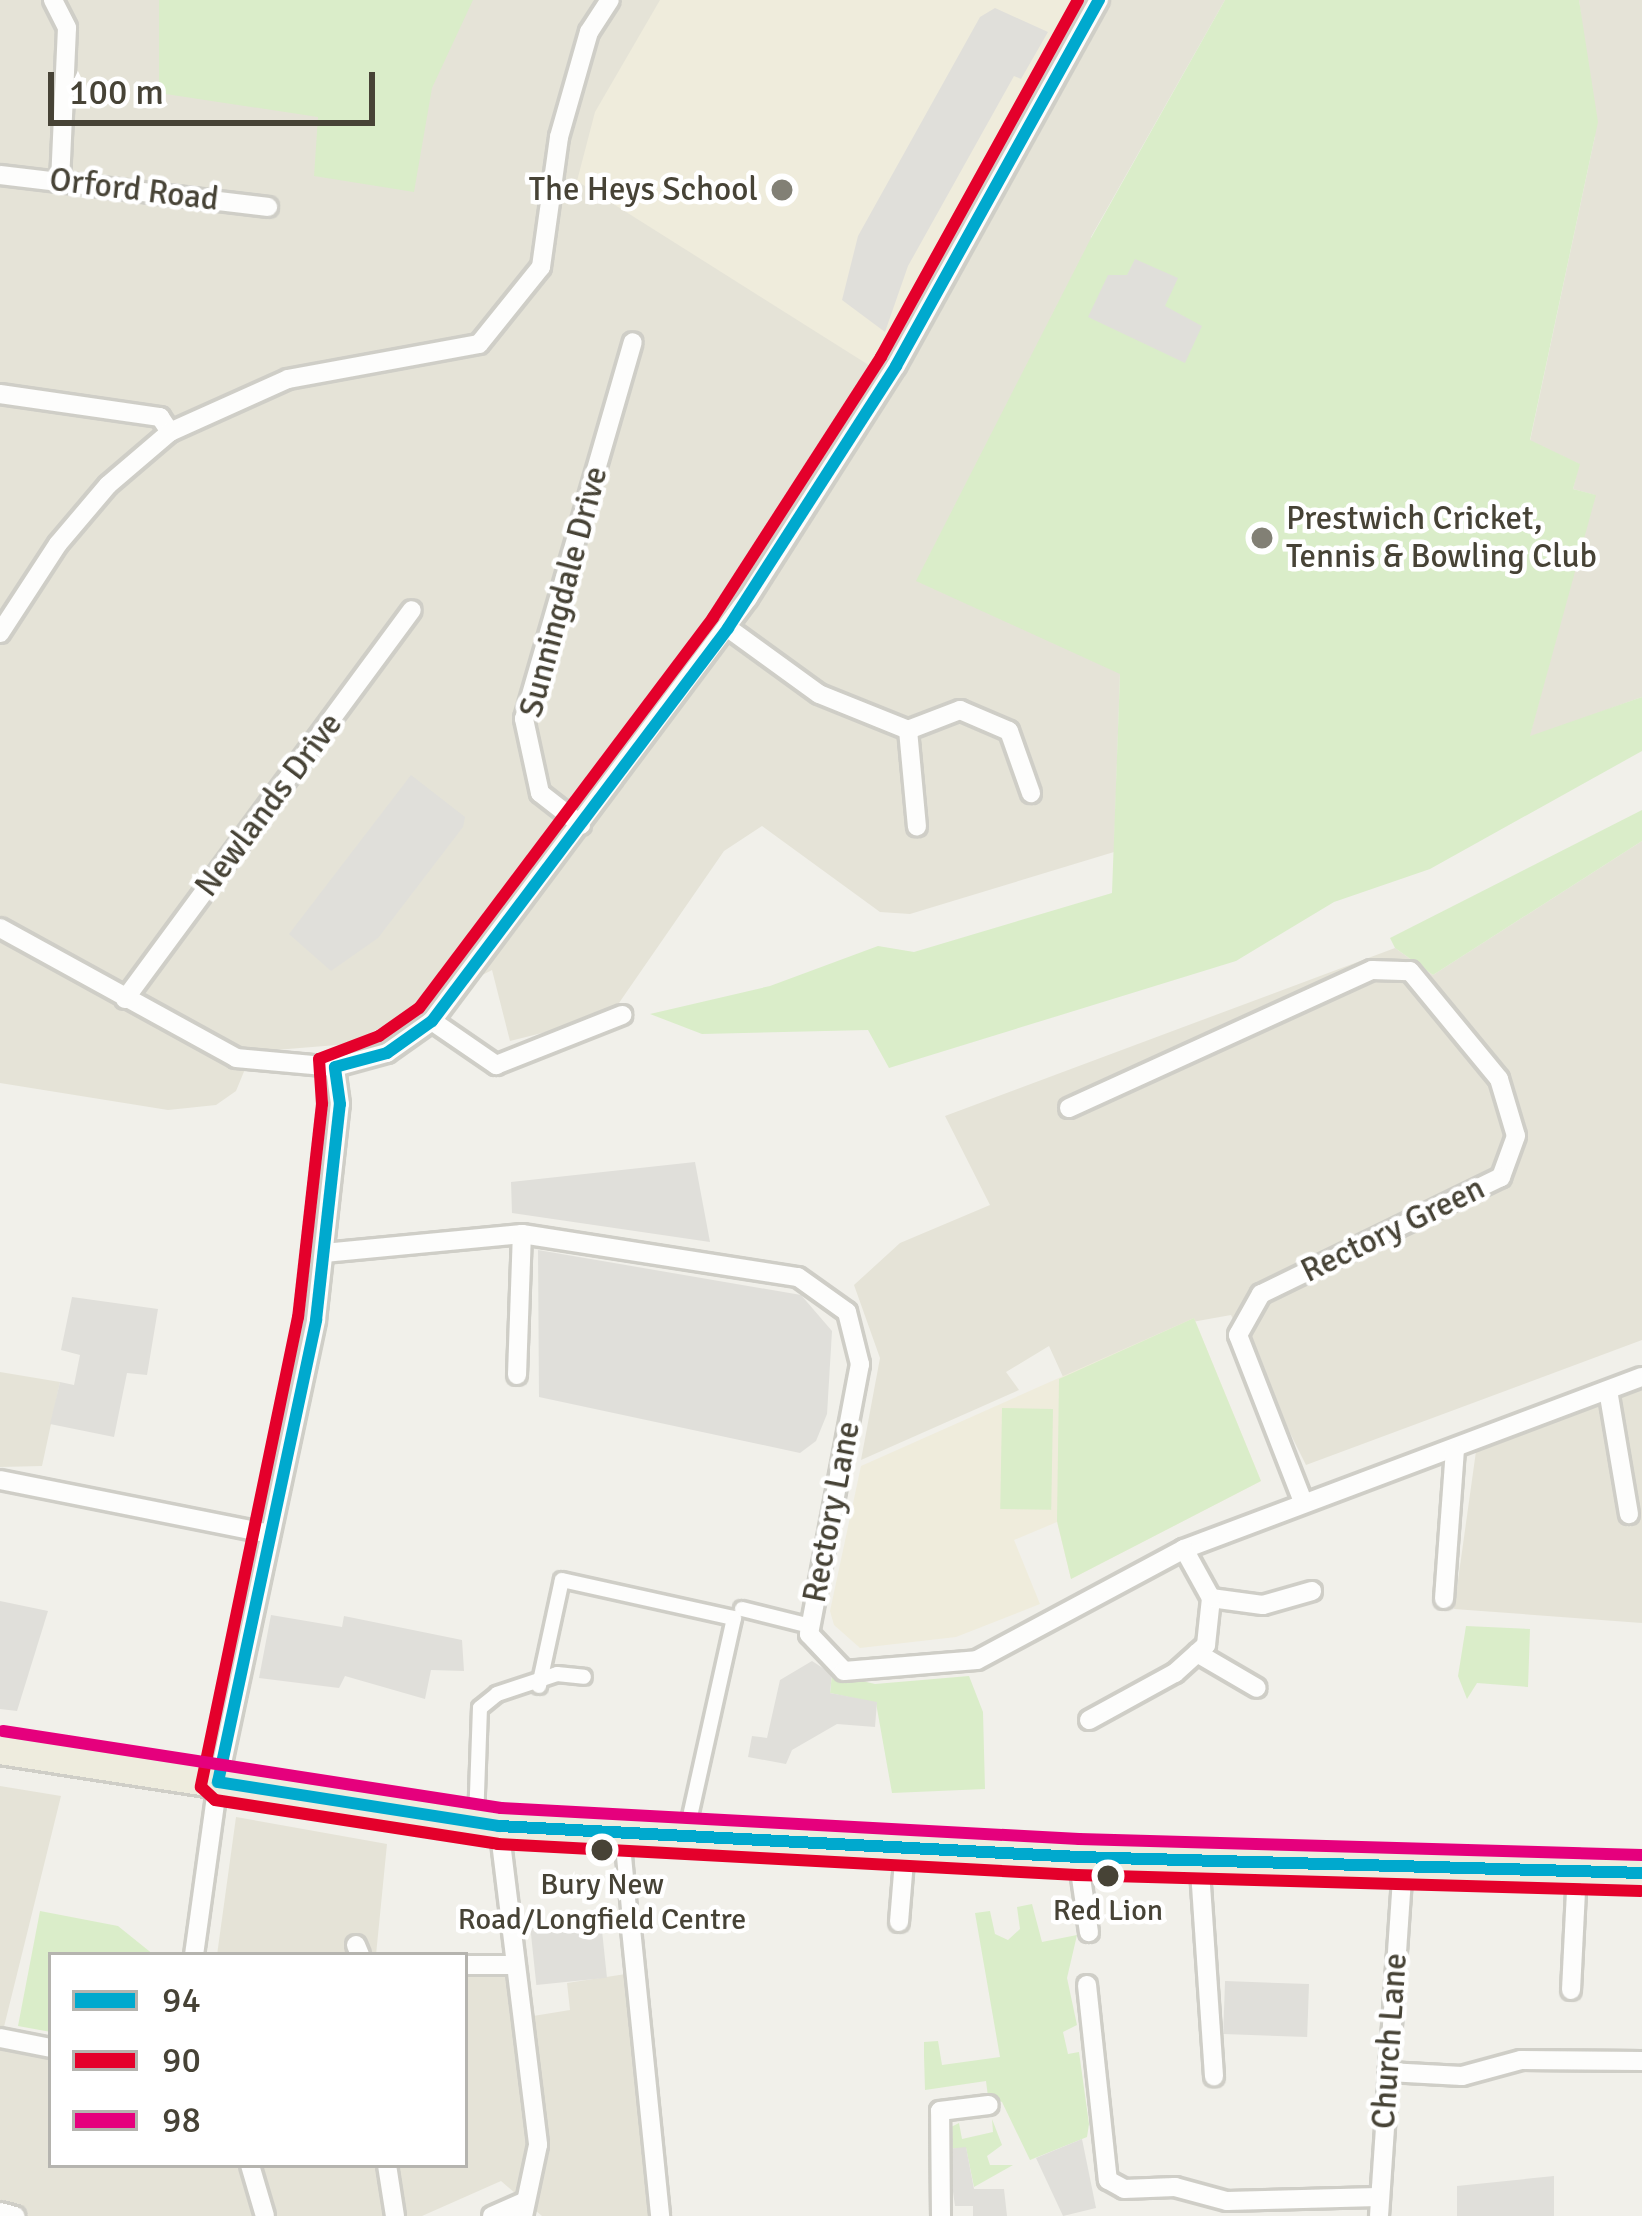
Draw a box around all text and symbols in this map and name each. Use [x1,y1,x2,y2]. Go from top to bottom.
scale bar [54,48,381,122]
text: 100 m [69,70,164,115]
street label: Orford Road [47,160,221,220]
place label: The Heys School [529,170,758,210]
marker: The Heys School [769,177,795,203]
street label: Sunningdale Drive [511,462,617,722]
place label: Prestwich Cricket, Tennis & Bowling Club [1286,499,1597,577]
marker: Prestwich Cricket, Tennis & Bowling Club [1249,525,1275,551]
street label: Newlands Drive [187,705,351,905]
street label: Rectory Green [1295,1169,1491,1291]
street label: Rectory Lane [795,1418,869,1606]
marker: Bury New Road/Longfield Centre [591,1839,613,1861]
marker: Red Lion [1097,1865,1119,1887]
place label: Bury New Road/Longfield Centre [458,1867,746,1938]
place label: Red Lion [1053,1893,1163,1929]
legend [48,1952,468,2168]
street label: Church Lane [1364,1952,1416,2130]
text: 94 [162,1978,201,2023]
text: 90 [162,2038,201,2083]
text: 98 [162,2098,201,2143]

